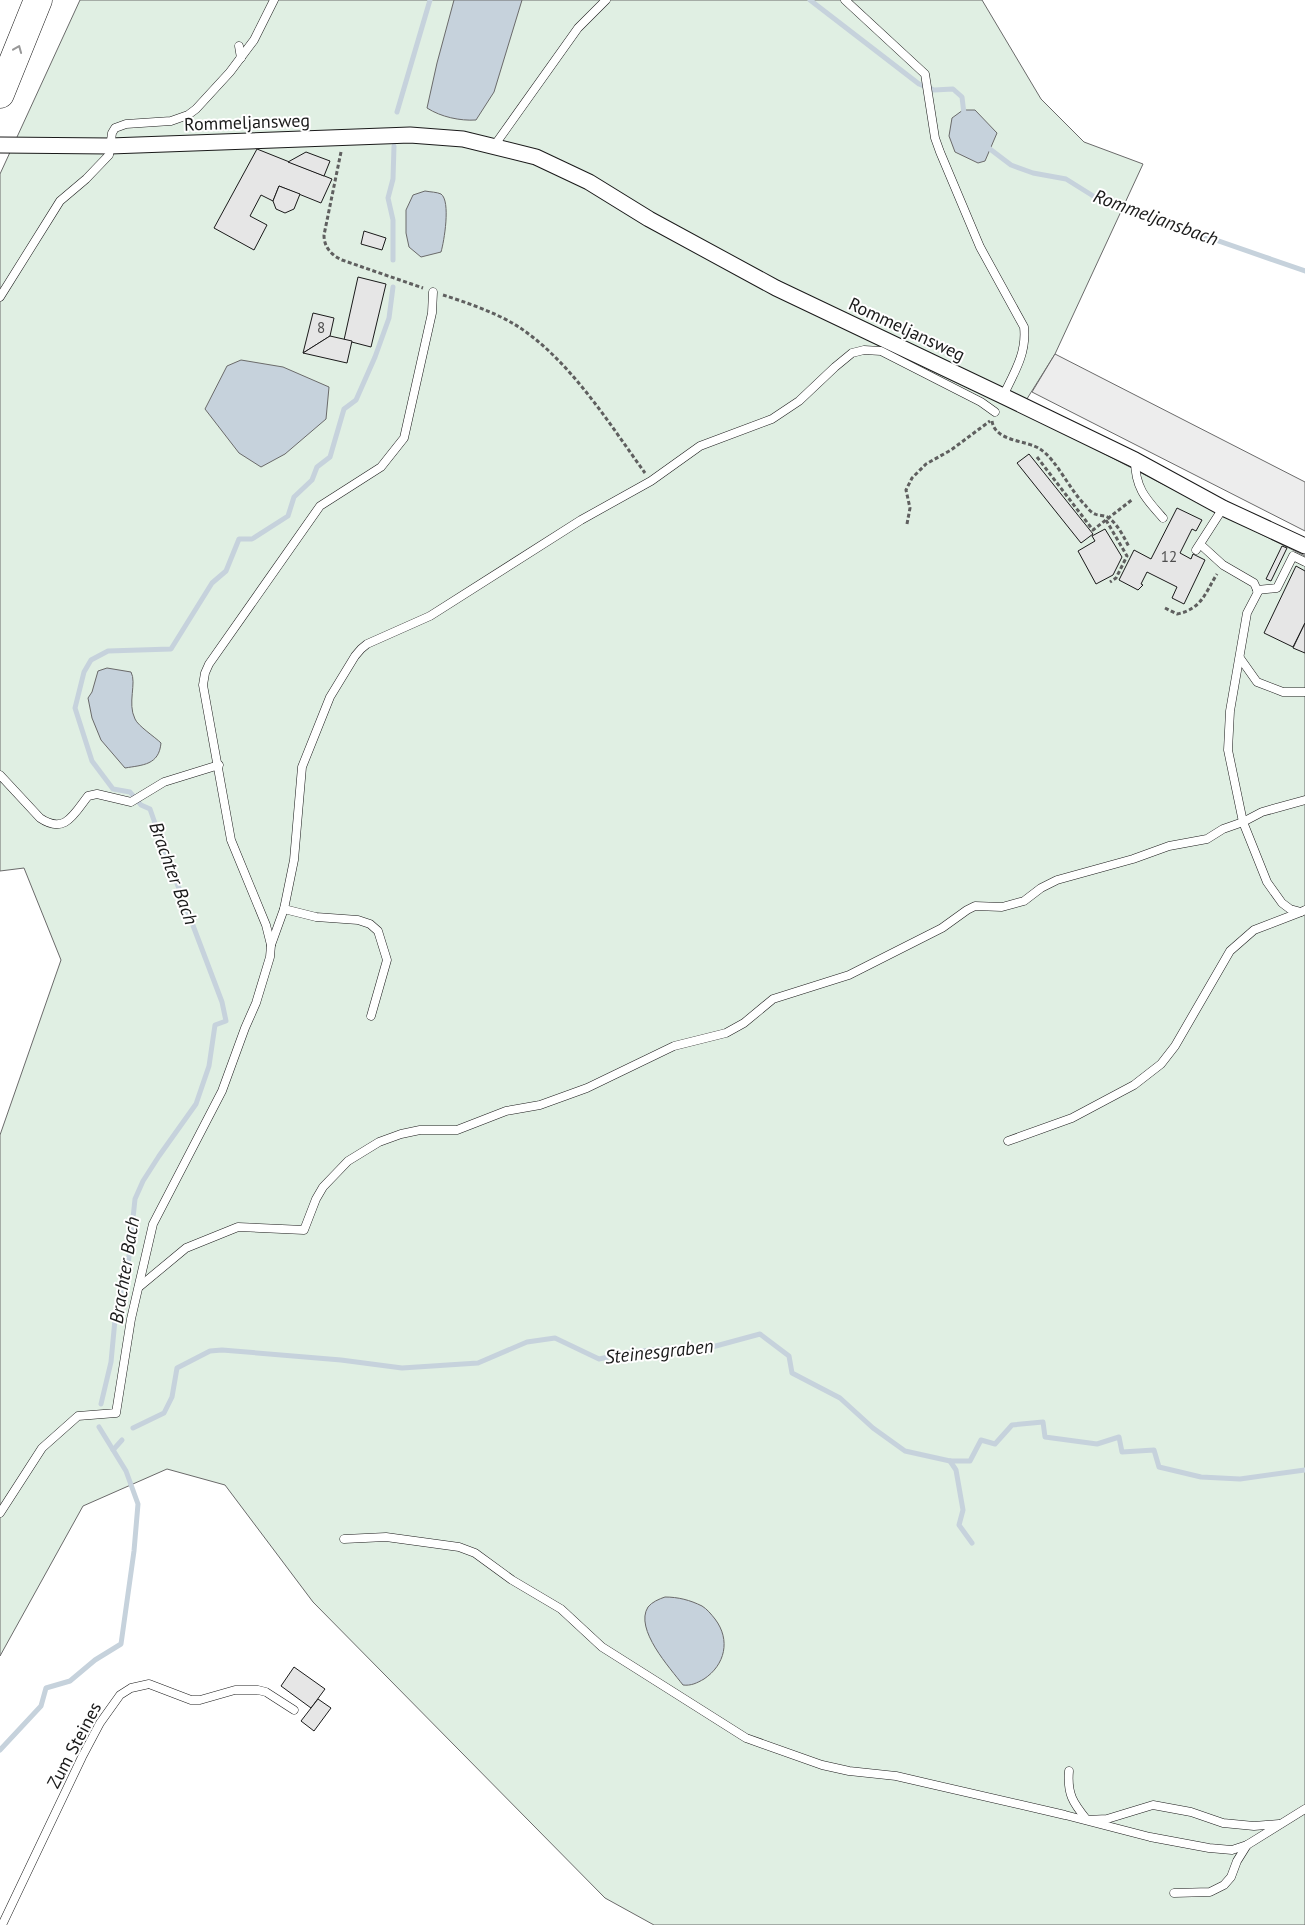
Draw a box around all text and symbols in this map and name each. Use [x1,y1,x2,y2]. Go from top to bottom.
one-way arrow [13,45,23,53]
street label: Rommeljansweg [184,108,310,136]
water label: Rommeljansbach [1090,183,1222,251]
street label: Rommeljansweg [845,292,969,366]
house number: 8 [317,318,325,337]
house number: 12 [1161,547,1177,566]
water label: Brachter Bach [144,818,204,928]
water label: Brachter Bach [104,1215,144,1325]
water label: Steinesgraben [603,1333,715,1369]
street label: Zum Steines [42,1698,106,1792]

